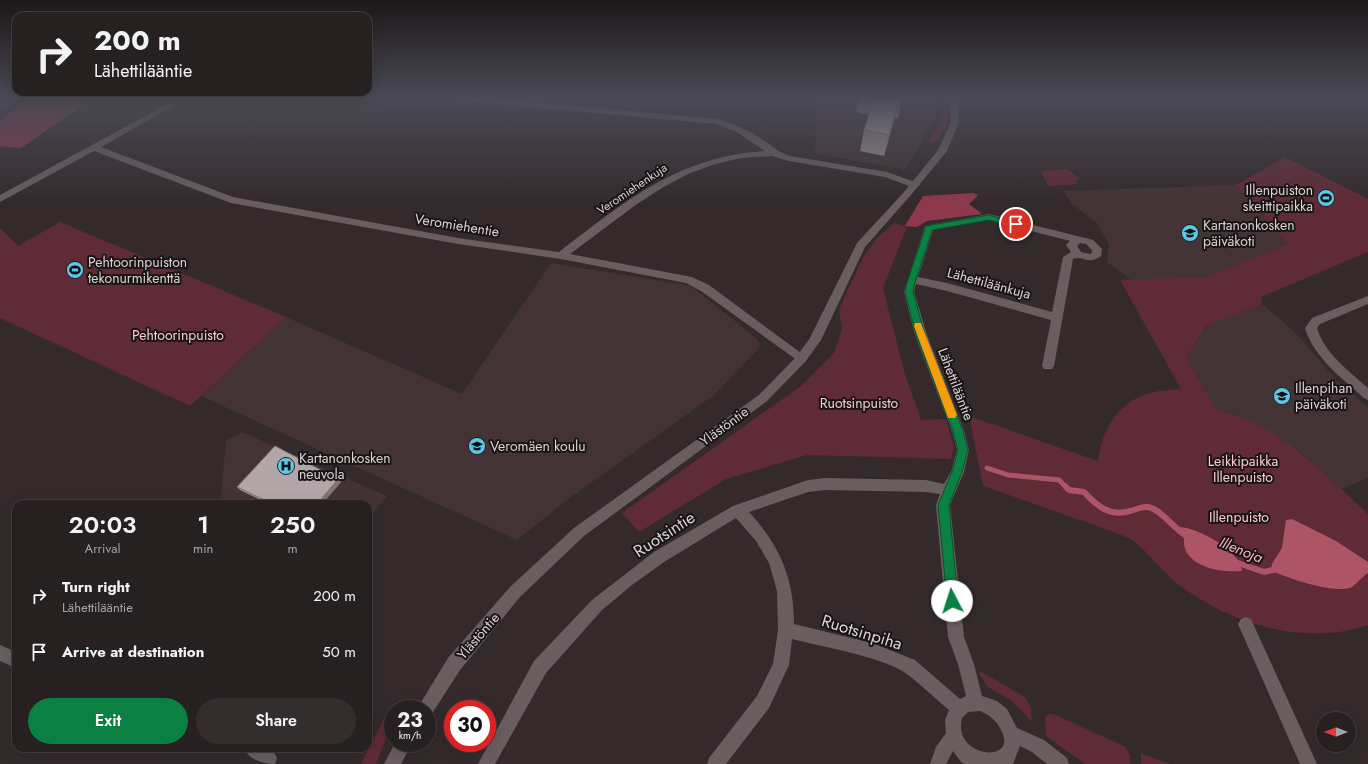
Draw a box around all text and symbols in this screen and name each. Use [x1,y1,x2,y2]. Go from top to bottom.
text: 200 m [94,20,181,61]
icon: right [28,28,80,80]
text: Lähettilääntie [94,58,192,84]
street label: Veromiehenkuja [593,159,671,219]
place label: Illenpuiston skeittipaikka [1243,180,1313,216]
sports icon: Illenpuiston skeittipaikka [1316,188,1336,208]
pin [999,207,1033,241]
street label: Veromiehentie [413,208,501,242]
icon: arrive [1005,213,1027,235]
place label: Kartanonkosken päiväkoti [1203,215,1295,251]
school or university icon: Kartanonkosken päiväkoti [1180,223,1200,243]
place label: Pehtoorinpuiston tekonurmikenttä [88,252,187,288]
sports icon: Pehtoorinpuiston tekonurmikenttä [65,260,85,280]
street label: Lähettiläänkuja [945,262,1033,304]
park label: Pehtoorinpuisto [132,325,224,345]
street label: Lähettilääntie [933,345,979,423]
place label: Illenpihan päiväkoti [1295,378,1352,414]
school or university icon: Illenpihan päiväkoti [1272,386,1292,406]
park label: Ruotsinpuisto [820,393,899,413]
street label: Ylästöntie [695,401,753,451]
school or university icon: Veromäen koulu [467,436,487,456]
place label: Veromäen koulu [490,436,586,456]
place label: Kartanonkosken neuvola [299,448,391,484]
park label: Leikkipaikka Illenpuisto [1208,451,1278,487]
hospital icon: Kartanonkosken neuvola [276,456,296,476]
street label: Ruotsintie [628,505,700,563]
text: 20:03 [69,507,136,542]
text: 1 [197,507,209,542]
text: 250 [270,507,315,542]
park label: Illenpuisto [1209,507,1269,527]
water label: Illenoja [1216,531,1267,569]
text: Arrival [85,539,120,558]
text: min [193,539,213,558]
text: m [288,539,298,558]
text: Turn right [62,576,130,598]
position arrow [931,580,973,622]
icon: right [28,585,50,607]
text: 200 m [313,585,356,607]
text: Lähettilääntie [62,598,133,617]
street label: Ylästöntie [452,608,504,664]
street label: Ruotsinpiha [819,608,905,656]
icon: arrive [28,641,50,663]
text: Arrive at destination [62,641,204,663]
text: 50 m [322,641,356,663]
button: Exit [28,698,188,744]
button: Share [196,698,356,744]
speed limit sign: 30 [444,700,496,752]
text: 23 [397,706,423,735]
north arrow [1316,712,1356,752]
map controls [1316,712,1356,752]
text: km/h [399,728,421,743]

